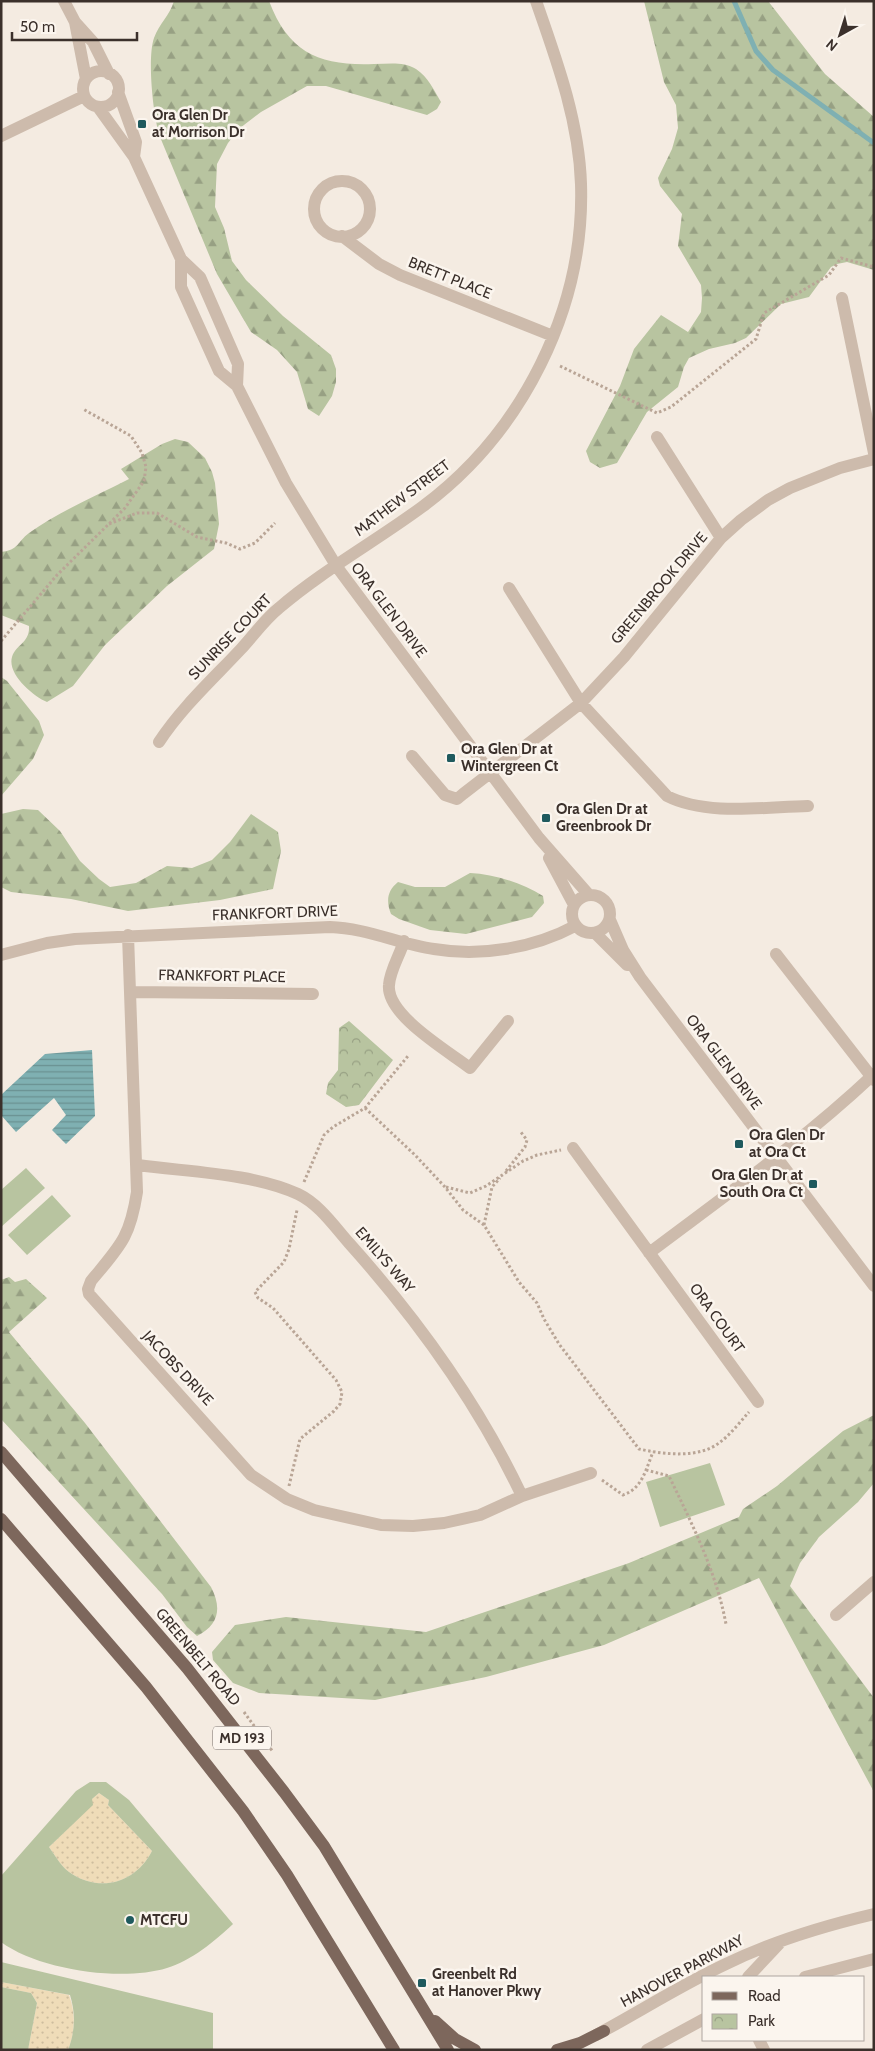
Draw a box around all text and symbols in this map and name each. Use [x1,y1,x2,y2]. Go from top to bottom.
scale bar [12,10,138,42]
north arrow [815,10,865,60]
text: 50 m [20,18,55,36]
text: N [822,35,841,55]
place label: Ora Glen Dr at Morrison Dr [152,106,244,141]
marker: Ora Glen Dr at Morrison Dr [136,118,148,130]
street label: BRETT PLACE [406,253,494,303]
street label: MATHEW STREET [350,456,454,540]
street label: GREENBROOK DRIVE [607,528,711,648]
street label: ORA GLEN DRIVE [347,559,431,661]
street label: SUNRISE COURT [185,591,275,683]
place label: Ora Glen Dr at Wintergreen Ct [461,740,559,775]
marker: Ora Glen Dr at Wintergreen Ct [445,752,457,764]
place label: Ora Glen Dr at Greenbrook Dr [556,800,651,835]
marker: Ora Glen Dr at Greenbrook Dr [540,812,552,824]
street label: FRANKFORT DRIVE [212,902,338,924]
street label: FRANKFORT PLACE [158,966,286,986]
street label: ORA GLEN DRIVE [682,1011,766,1113]
place label: Ora Glen Dr at Ora Ct [749,1126,825,1161]
marker: Ora Glen Dr at Ora Ct [733,1138,745,1150]
place label: Ora Glen Dr at South Ora Ct [711,1166,803,1201]
marker: Ora Glen Dr at South Ora Ct [807,1178,819,1190]
street label: EMILYS WAY [352,1223,419,1297]
street label: ORA COURT [686,1280,748,1356]
street label: JACOBS DRIVE [138,1326,217,1409]
street label: GREENBELT ROAD [152,1604,244,1710]
road number: MD 193 [213,1726,271,1750]
place label: MTCFU [140,1911,188,1929]
marker: MTCFU [124,1914,136,1926]
street label: HANOVER PARKWAY [617,1931,747,2011]
place label: Greenbelt Rd at Hanover Pkwy [432,1965,542,2000]
legend [702,1976,865,2041]
marker: Greenbelt Rd at Hanover Pkwy [416,1977,428,1989]
text: Road [748,1987,781,2005]
text: Park [748,2012,775,2030]

